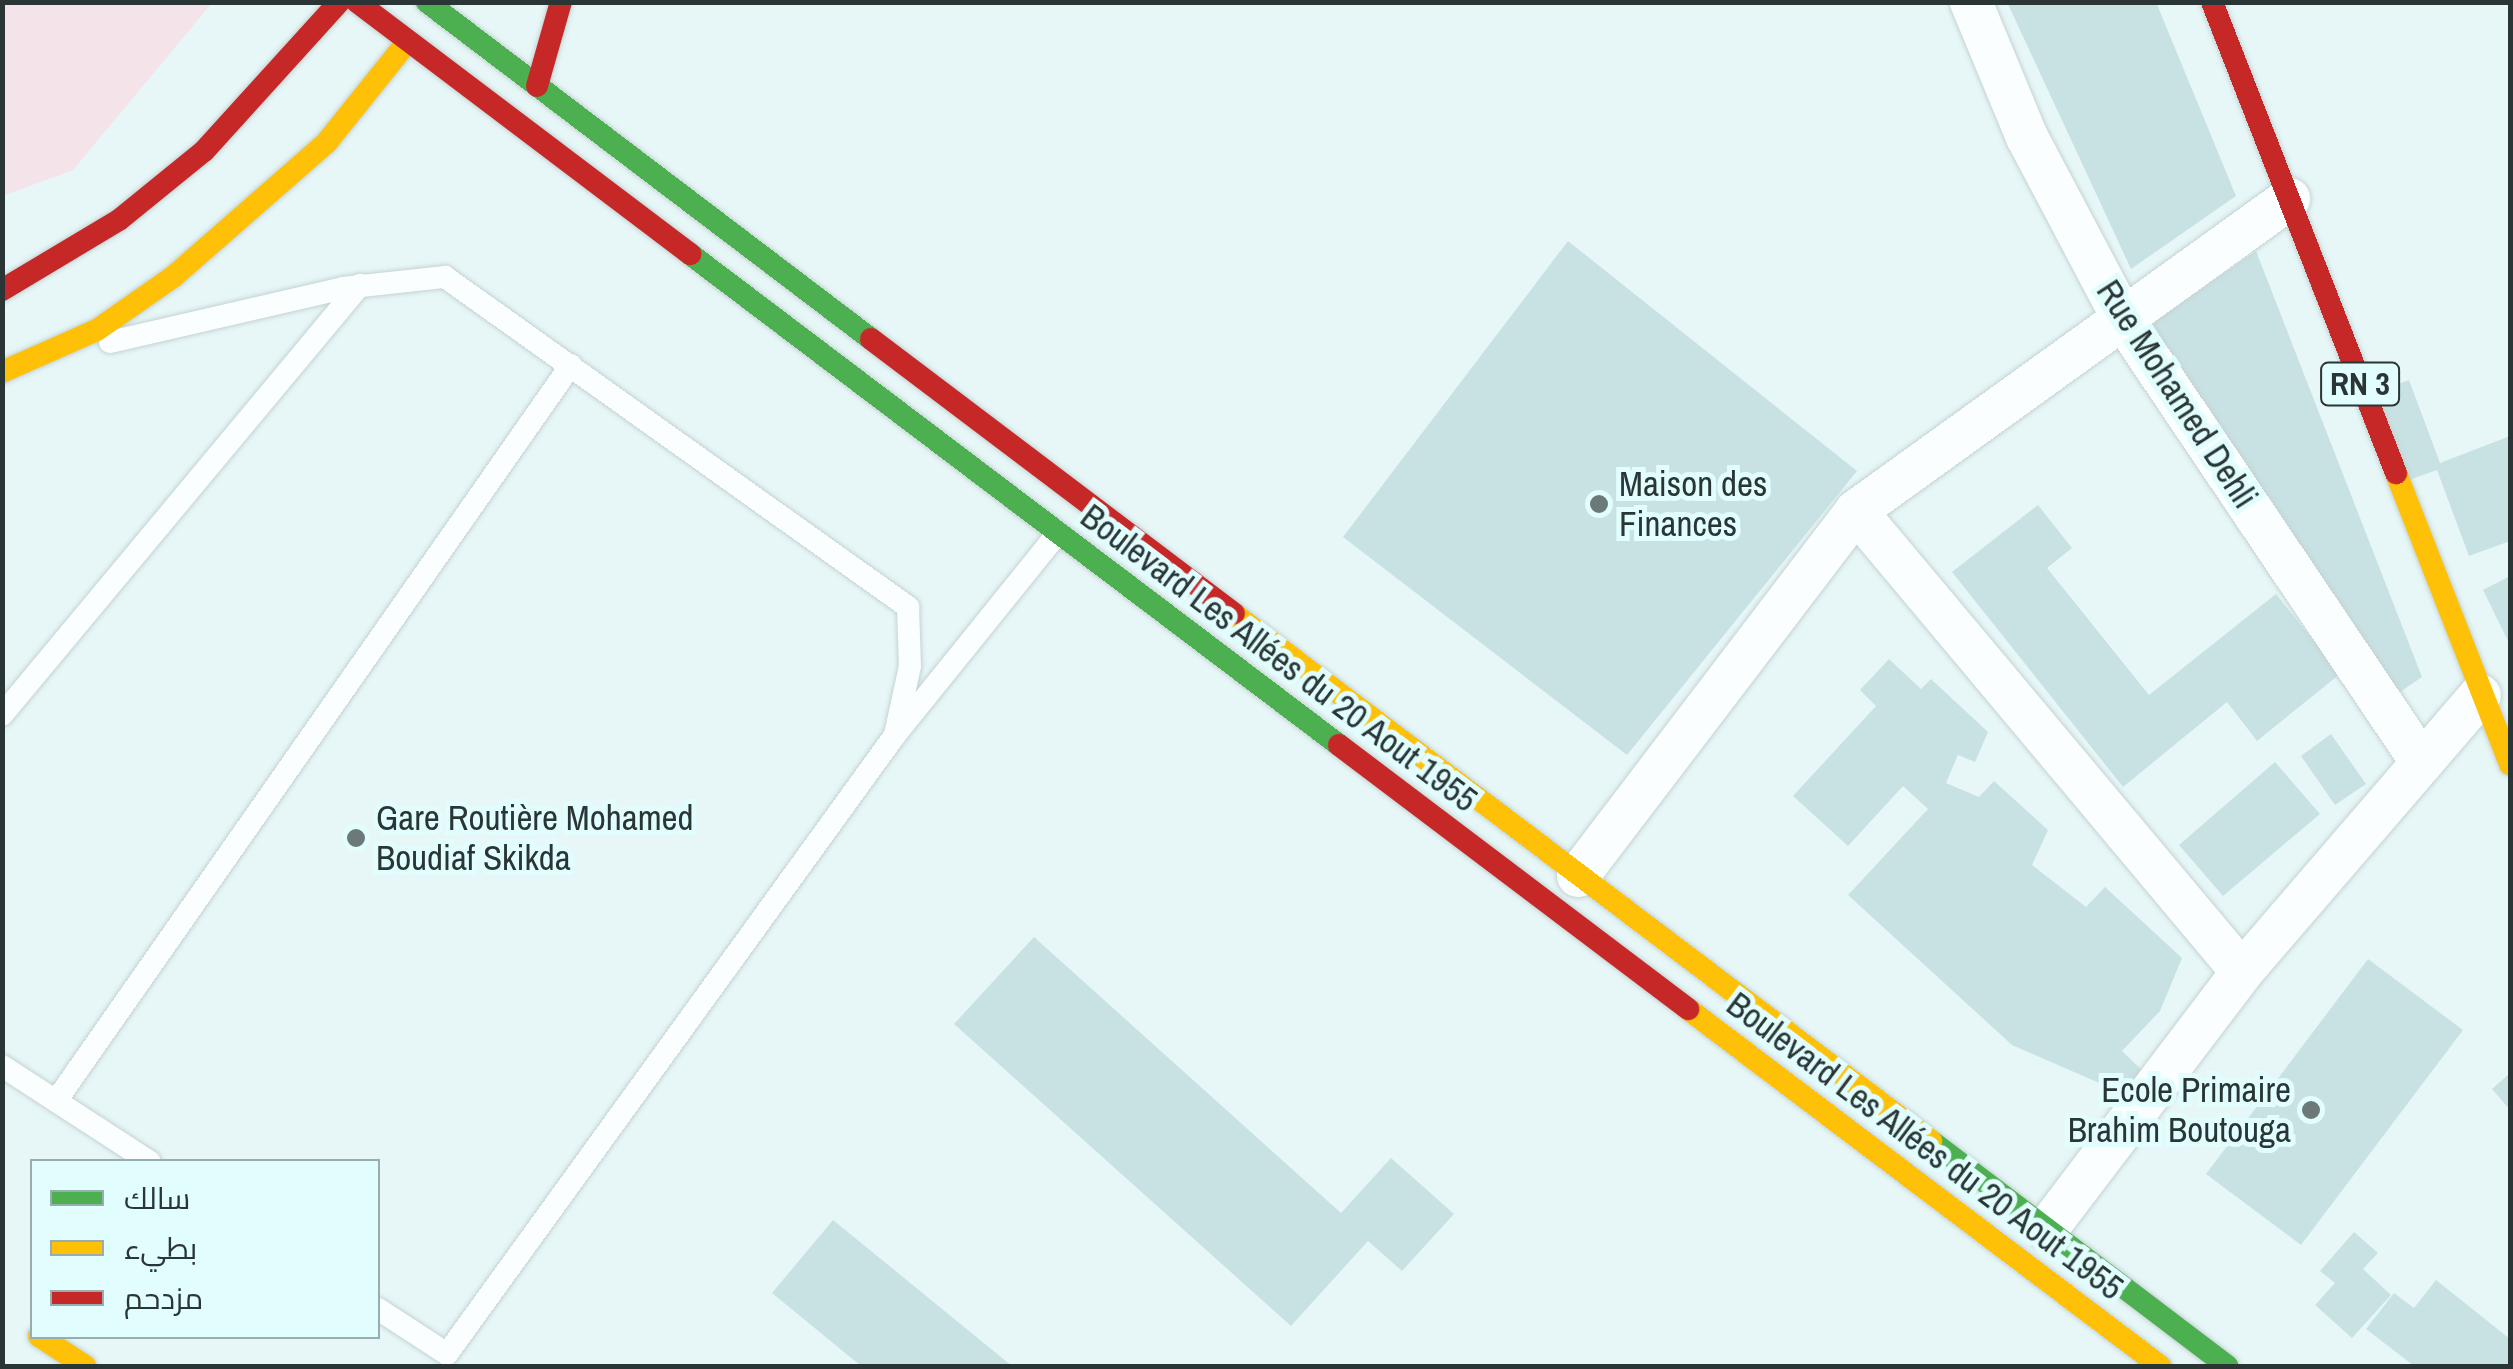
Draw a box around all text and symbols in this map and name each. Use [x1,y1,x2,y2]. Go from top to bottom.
street label: Rue Mohamed Dehli [2088,272,2266,516]
road number: RN 3 [2320,357,2400,411]
place label: Maison des Finances [1619,463,1767,545]
marker: Maison des Finances [1588,493,1610,515]
street label: Boulevard Les Allées du 20 Aout 1955 [1071,494,1487,822]
place label: Gare Routière Mohamed Boudiaf Skikda [376,797,693,879]
marker: Gare Routière Mohamed Boudiaf Skikda [345,827,367,849]
street label: Boulevard Les Allées du 20 Aout 1955 [1717,982,2133,1310]
place label: Ecole Primaire Brahim Boutouga [2068,1069,2291,1151]
marker: Ecole Primaire Brahim Boutouga [2300,1099,2322,1121]
legend [30,1159,380,1339]
text: سالك [124,1178,190,1218]
text: بطيء [124,1228,197,1268]
text: مزدحم [124,1278,203,1318]

